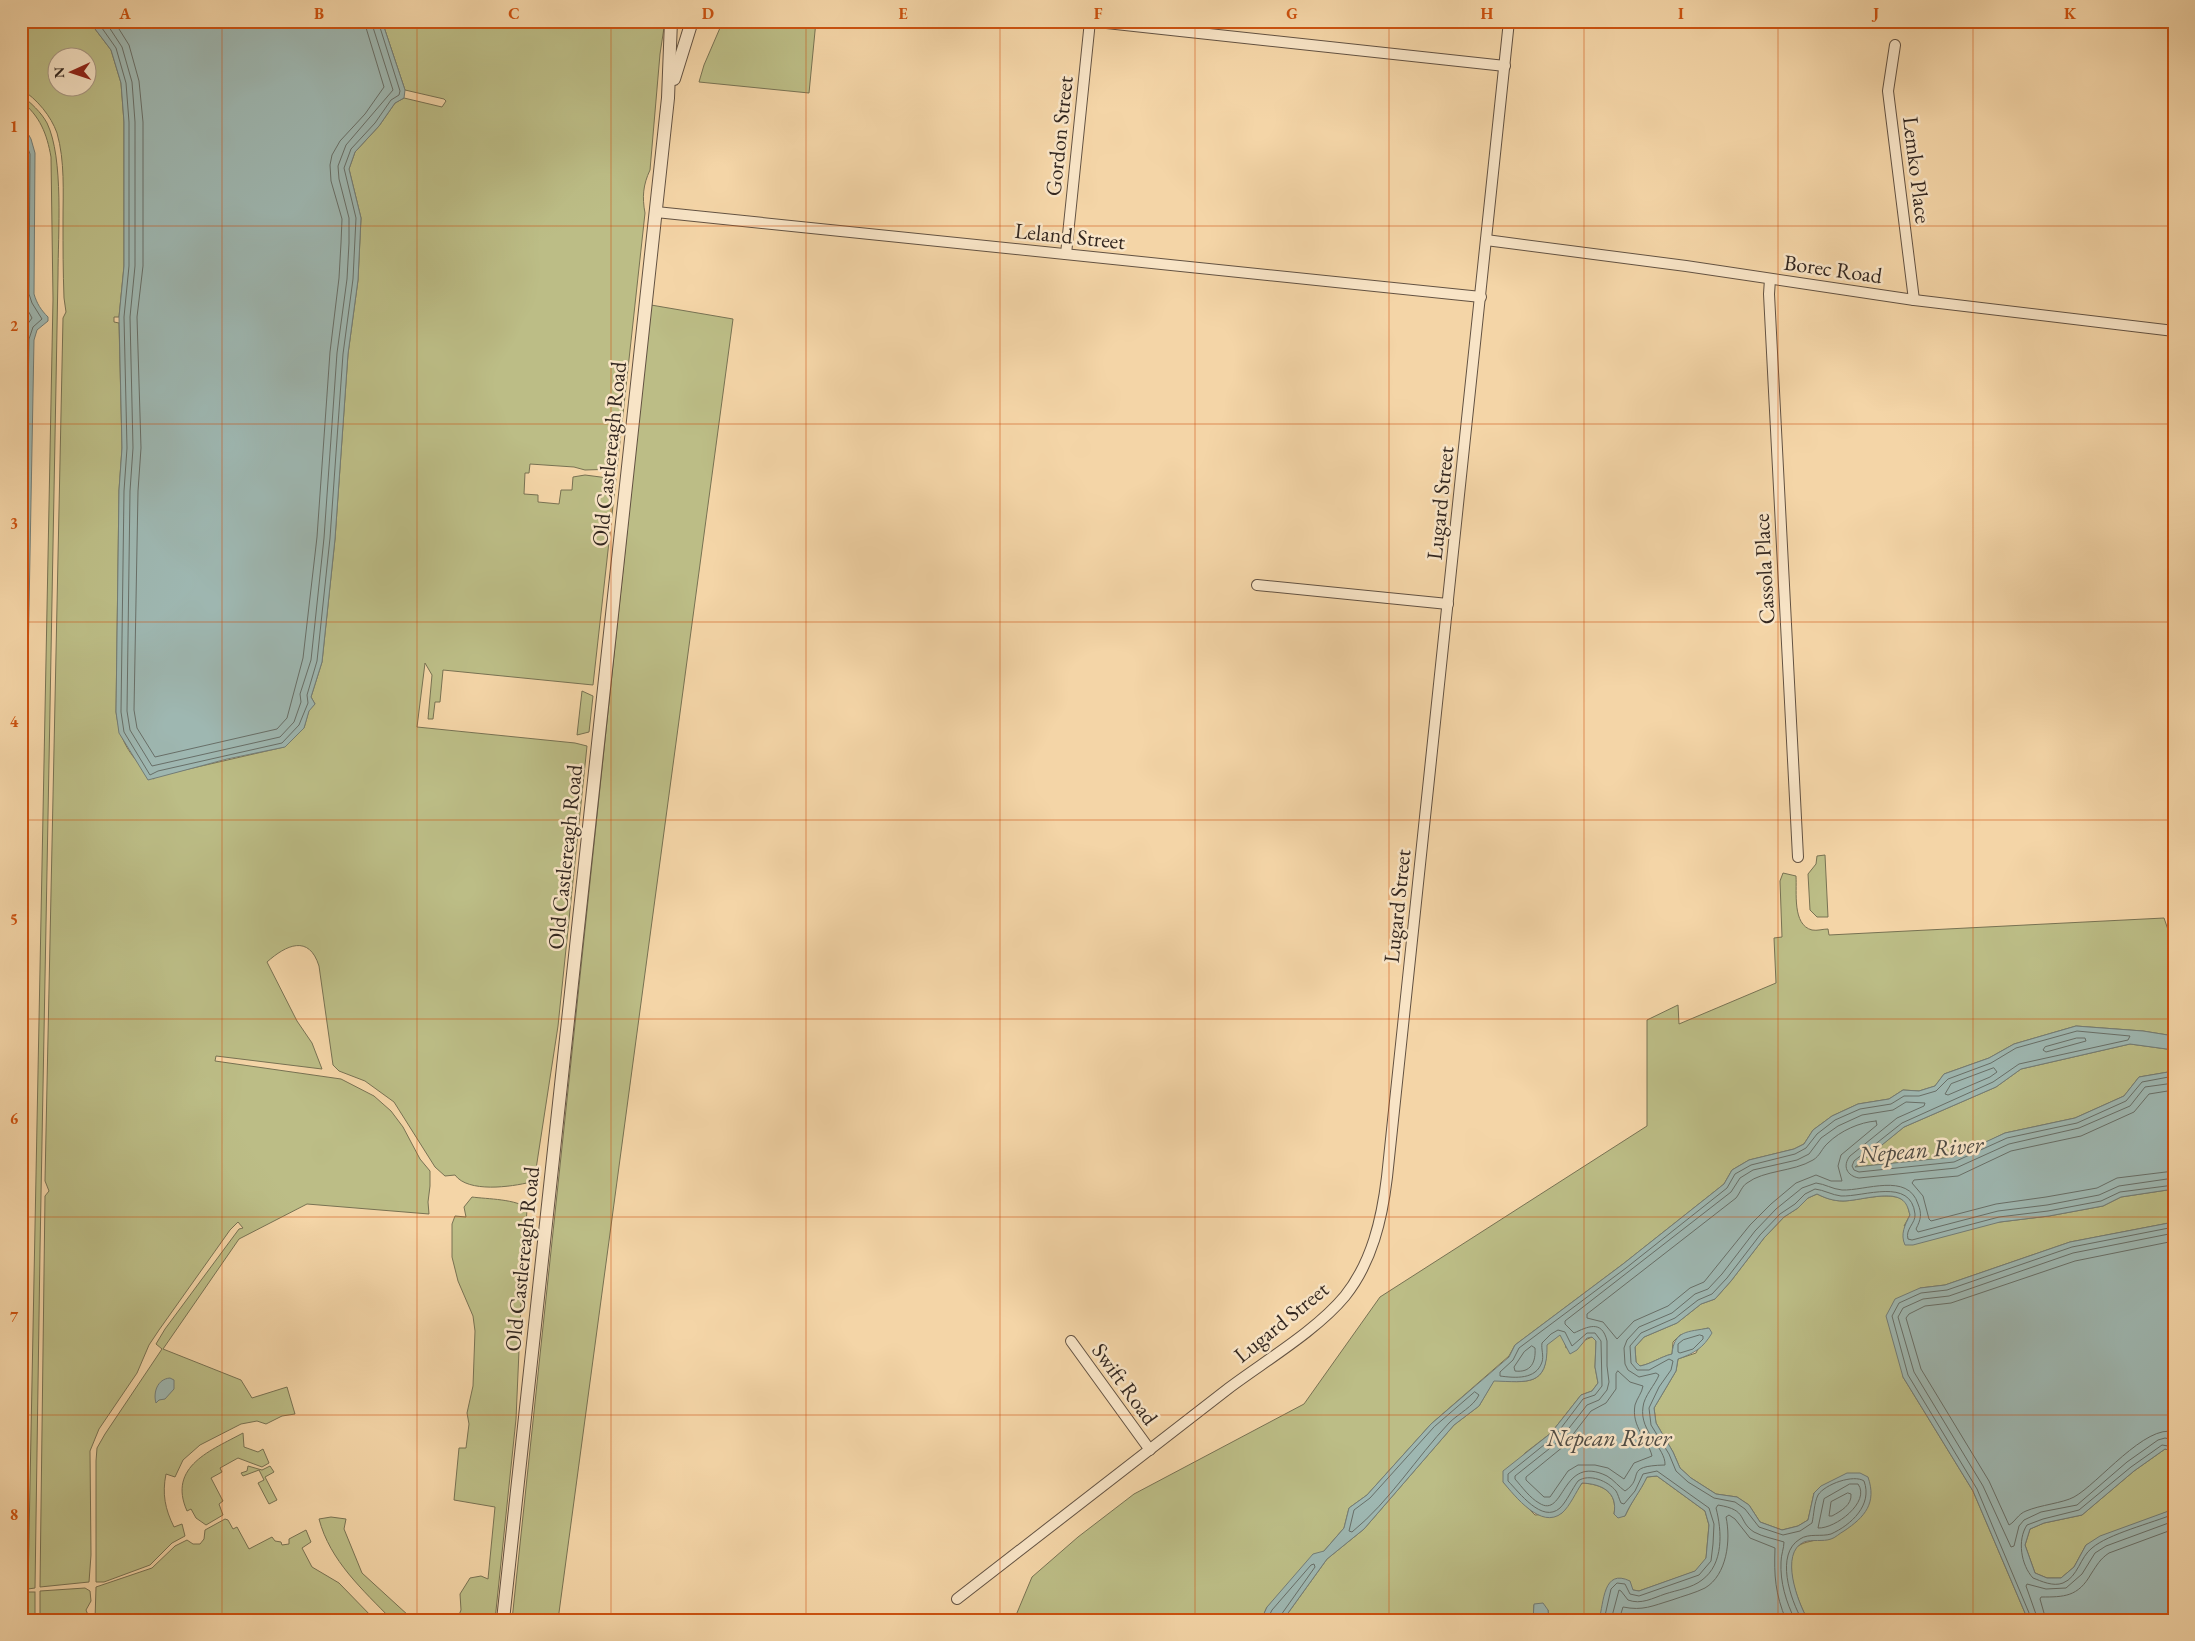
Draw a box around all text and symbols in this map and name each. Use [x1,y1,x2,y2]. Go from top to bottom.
text: A [118,3,131,24]
text: B [314,3,324,24]
text: C [508,3,520,24]
text: D [702,3,714,24]
text: E [898,3,908,24]
text: F [1094,3,1103,24]
text: G [1286,3,1298,24]
text: H [1481,3,1494,24]
text: I [1678,3,1684,24]
text: J [1871,3,1879,24]
text: K [2064,3,2077,24]
north arrow [48,48,98,98]
text: N [50,66,68,79]
street label: Gordon Street [1038,74,1080,198]
street label: Lemko Place [1896,115,1938,226]
text: 1 [10,116,18,137]
street label: Leland Street [1013,216,1127,256]
street label: Borec Road [1782,248,1885,290]
text: 2 [10,315,19,336]
street label: Old Castlereagh Road [585,359,633,548]
street label: Lugard Street [1420,445,1460,561]
street label: Cassola Place [1747,512,1781,625]
text: 3 [10,513,18,534]
text: 4 [10,711,19,732]
street label: Old Castlereagh Road [541,762,589,951]
street label: Lugard Street [1377,848,1417,964]
text: 5 [10,909,18,930]
text: 6 [10,1108,19,1129]
water label: Nepean River [1856,1128,1986,1170]
street label: Old Castlereagh Road [498,1164,546,1353]
street label: Lugard Street [1228,1275,1334,1369]
text: 7 [10,1306,19,1327]
street label: Swift Road [1085,1337,1165,1432]
water label: Nepean River [1546,1422,1673,1453]
text: 8 [10,1504,18,1525]

